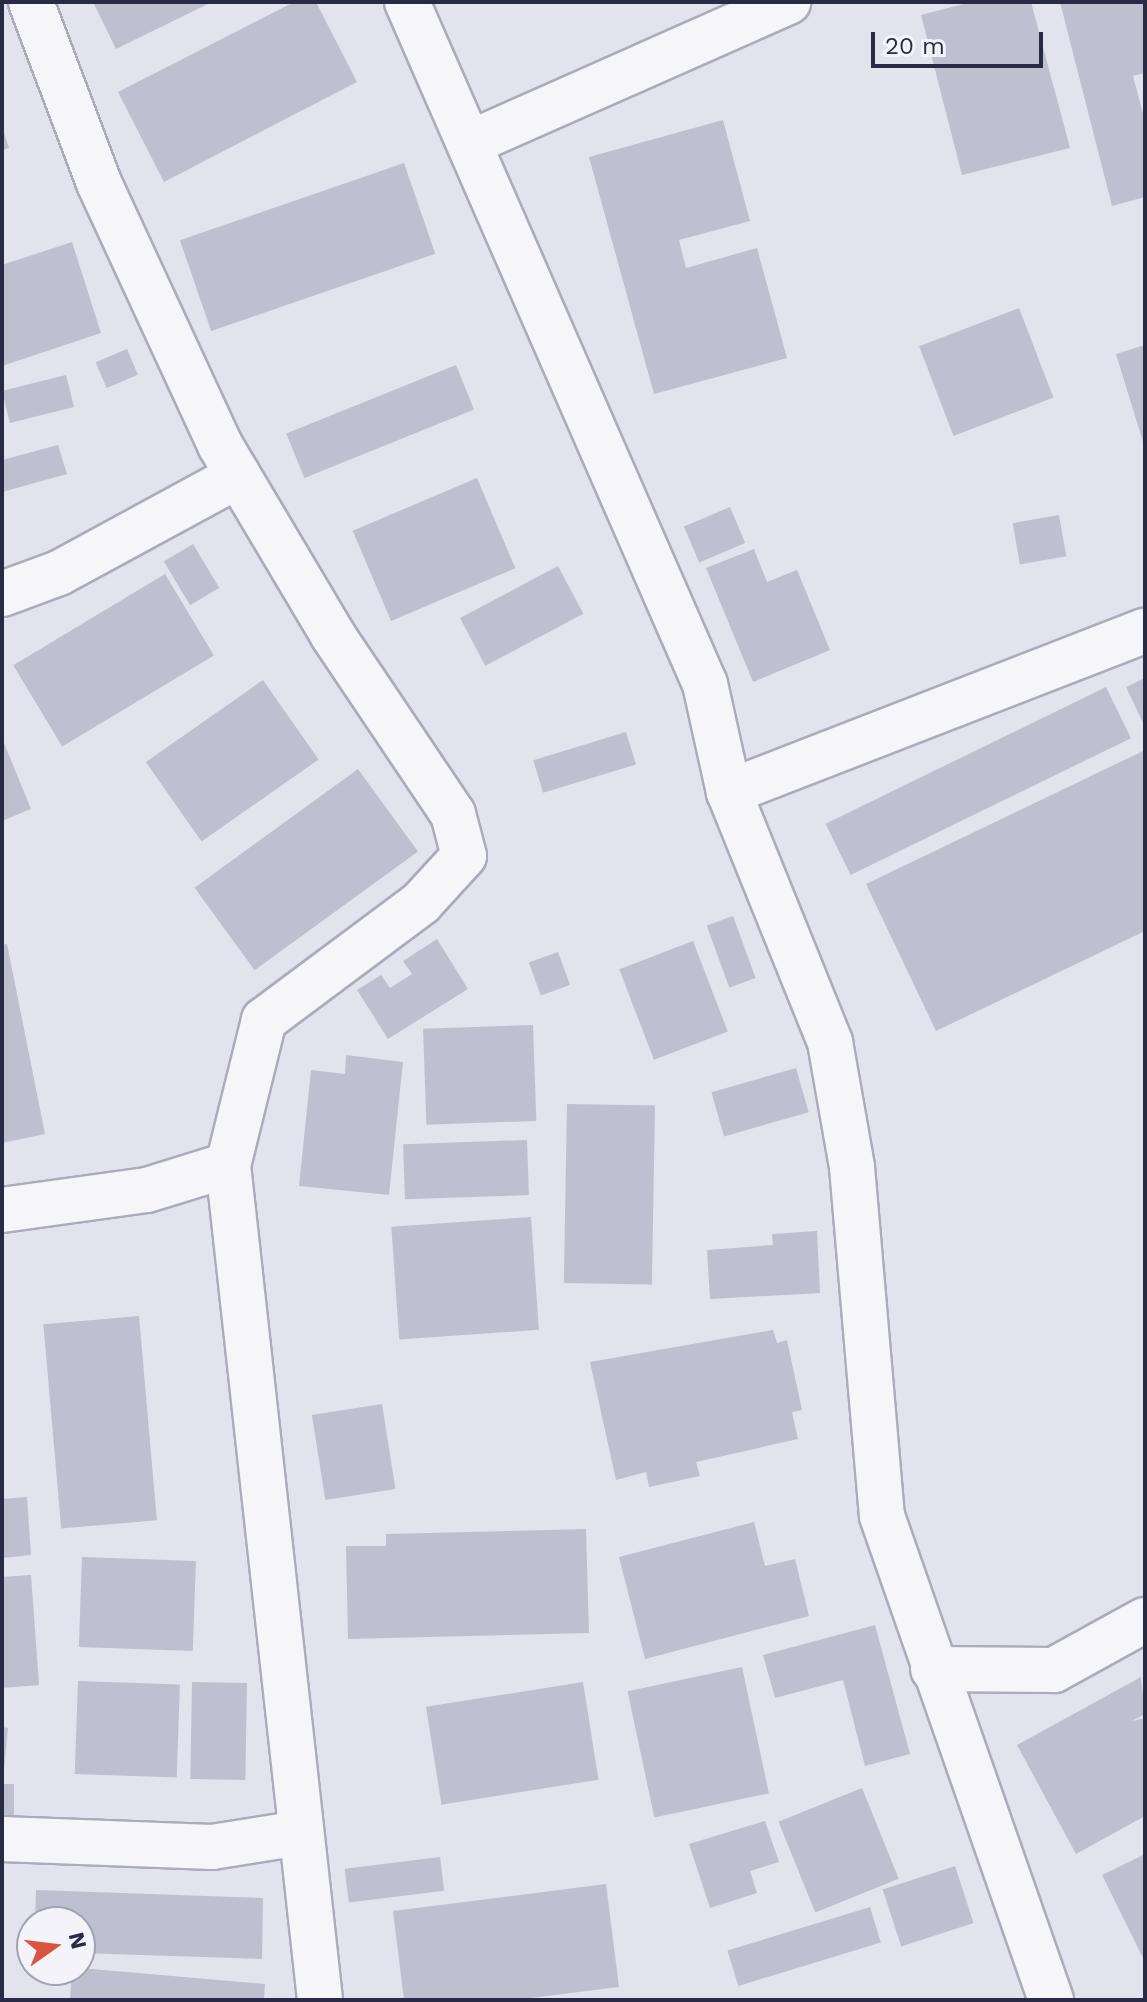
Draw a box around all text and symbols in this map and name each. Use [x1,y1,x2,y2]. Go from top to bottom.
scale bar [875,16,1047,66]
text: 20 m [885,32,945,60]
north arrow [16,1906,96,1986]
text: N [64,1930,92,1951]

